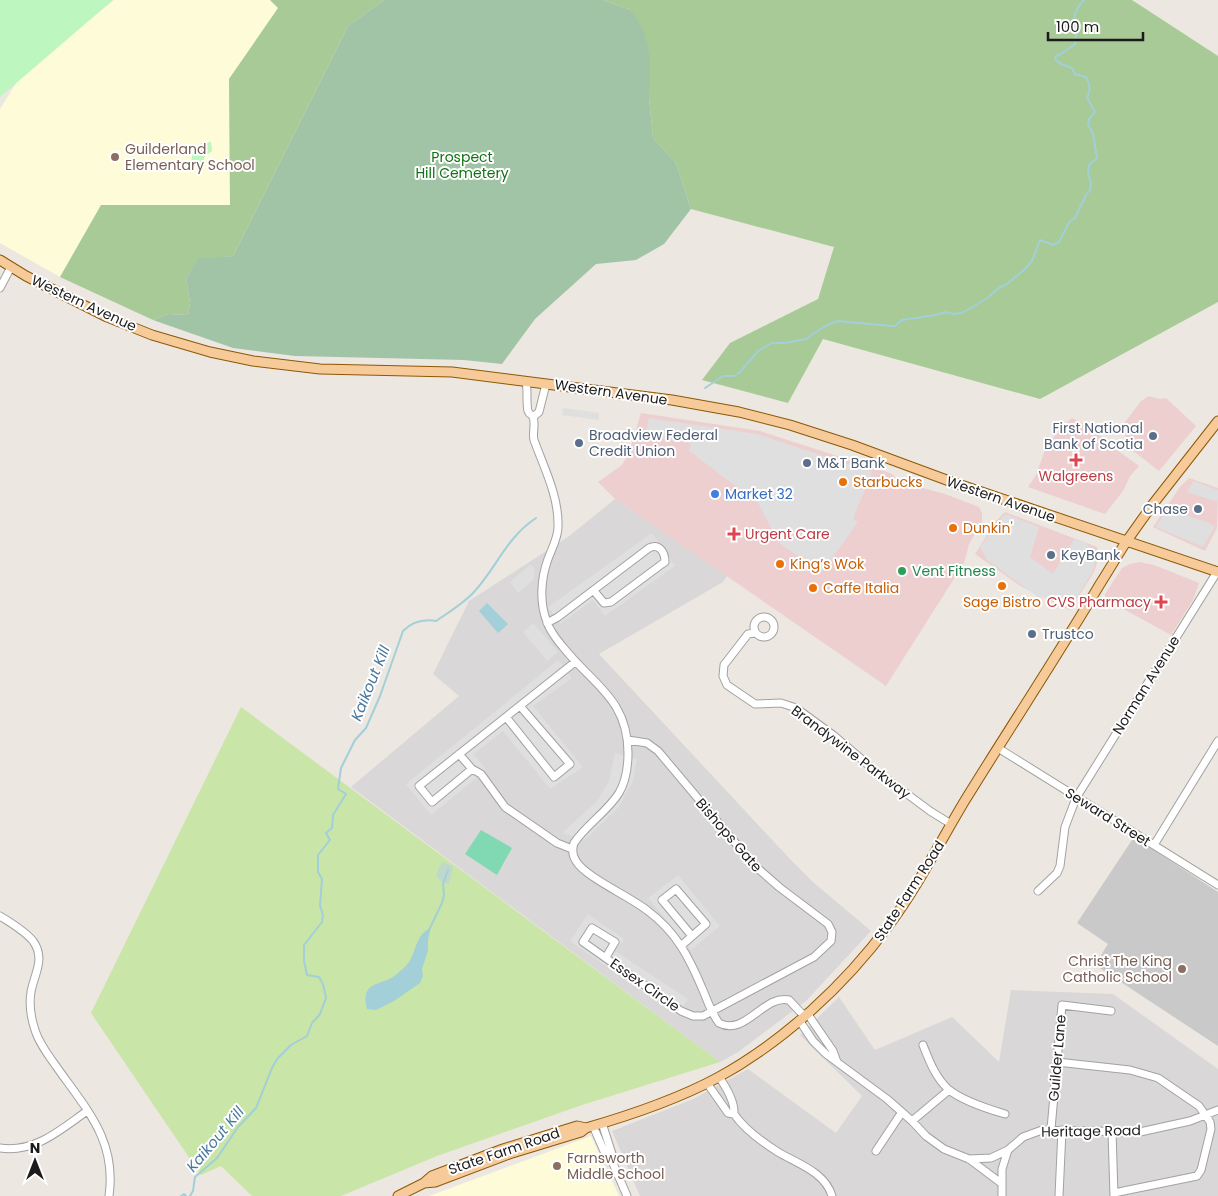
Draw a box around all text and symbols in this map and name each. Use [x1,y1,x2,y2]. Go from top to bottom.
scale bar [1048,10,1143,42]
text: 100 m [1056,16,1099,37]
place label: Guilderland Elementary School [125,139,255,175]
park label: Prospect Hill Cemetery [415,147,509,183]
marker: Guilderland Elementary School [109,151,121,163]
street label: Western Avenue [28,270,140,336]
street label: Western Avenue [553,374,669,410]
place label: First National Bank of Scotia [1044,418,1143,454]
place label: Broadview Federal Credit Union [589,425,718,461]
marker: First National Bank of Scotia [1147,430,1159,442]
marker: Broadview Federal Credit Union [573,437,585,449]
place label: M&T Bank [817,453,886,473]
marker: Walgreens [1070,454,1082,466]
marker: M&T Bank [801,457,813,469]
place label: Walgreens [1039,466,1113,486]
street label: Western Avenue [944,471,1058,527]
place label: Starbucks [853,472,922,492]
marker: Starbucks [837,476,849,488]
place label: Market 32 [725,484,793,504]
marker: Market 32 [709,488,721,500]
place label: Chase [1143,499,1188,519]
marker: Chase [1192,503,1204,515]
place label: Dunkin' [963,518,1013,538]
marker: Dunkin' [947,522,959,534]
place label: Urgent Care [745,524,830,544]
marker: Urgent Care [727,527,741,541]
place label: KeyBank [1061,545,1121,565]
marker: KeyBank [1045,549,1057,561]
place label: King’s Wok [790,554,865,574]
marker: King’s Wok [774,558,786,570]
place label: Vent Fitness [912,561,996,581]
marker: Vent Fitness [896,565,908,577]
place label: Caffe Italia [823,578,899,598]
marker: Sage Bistro [996,580,1008,592]
marker: Caffe Italia [807,582,819,594]
place label: Sage Bistro [963,592,1041,612]
place label: CVS Pharmacy [1047,592,1151,612]
marker: CVS Pharmacy [1155,596,1167,608]
place label: Trustco [1042,624,1094,644]
marker: Trustco [1026,628,1038,640]
street label: Norman Avenue [1108,631,1185,738]
water label: Kaikout Kill [345,642,395,724]
street label: Brandywine Parkway [787,700,915,804]
street label: Seward Street [1061,783,1155,851]
street label: Bishops Gate [691,794,767,876]
street label: State Farm Road [869,837,949,945]
place label: Christ The King Catholic School [1063,951,1172,987]
street label: Essex Circle [606,954,684,1017]
marker: Christ The King Catholic School [1176,963,1188,975]
street label: Guilder Lane [1043,1013,1071,1102]
water label: Kaikout Kill [181,1101,249,1176]
street label: Heritage Road [1041,1120,1141,1142]
street label: State Farm Road [446,1123,562,1179]
north arrow [10,1136,60,1186]
text: N [30,1138,40,1158]
place label: Farnsworth Middle School [567,1148,664,1184]
marker: Farnsworth Middle School [551,1160,563,1172]

